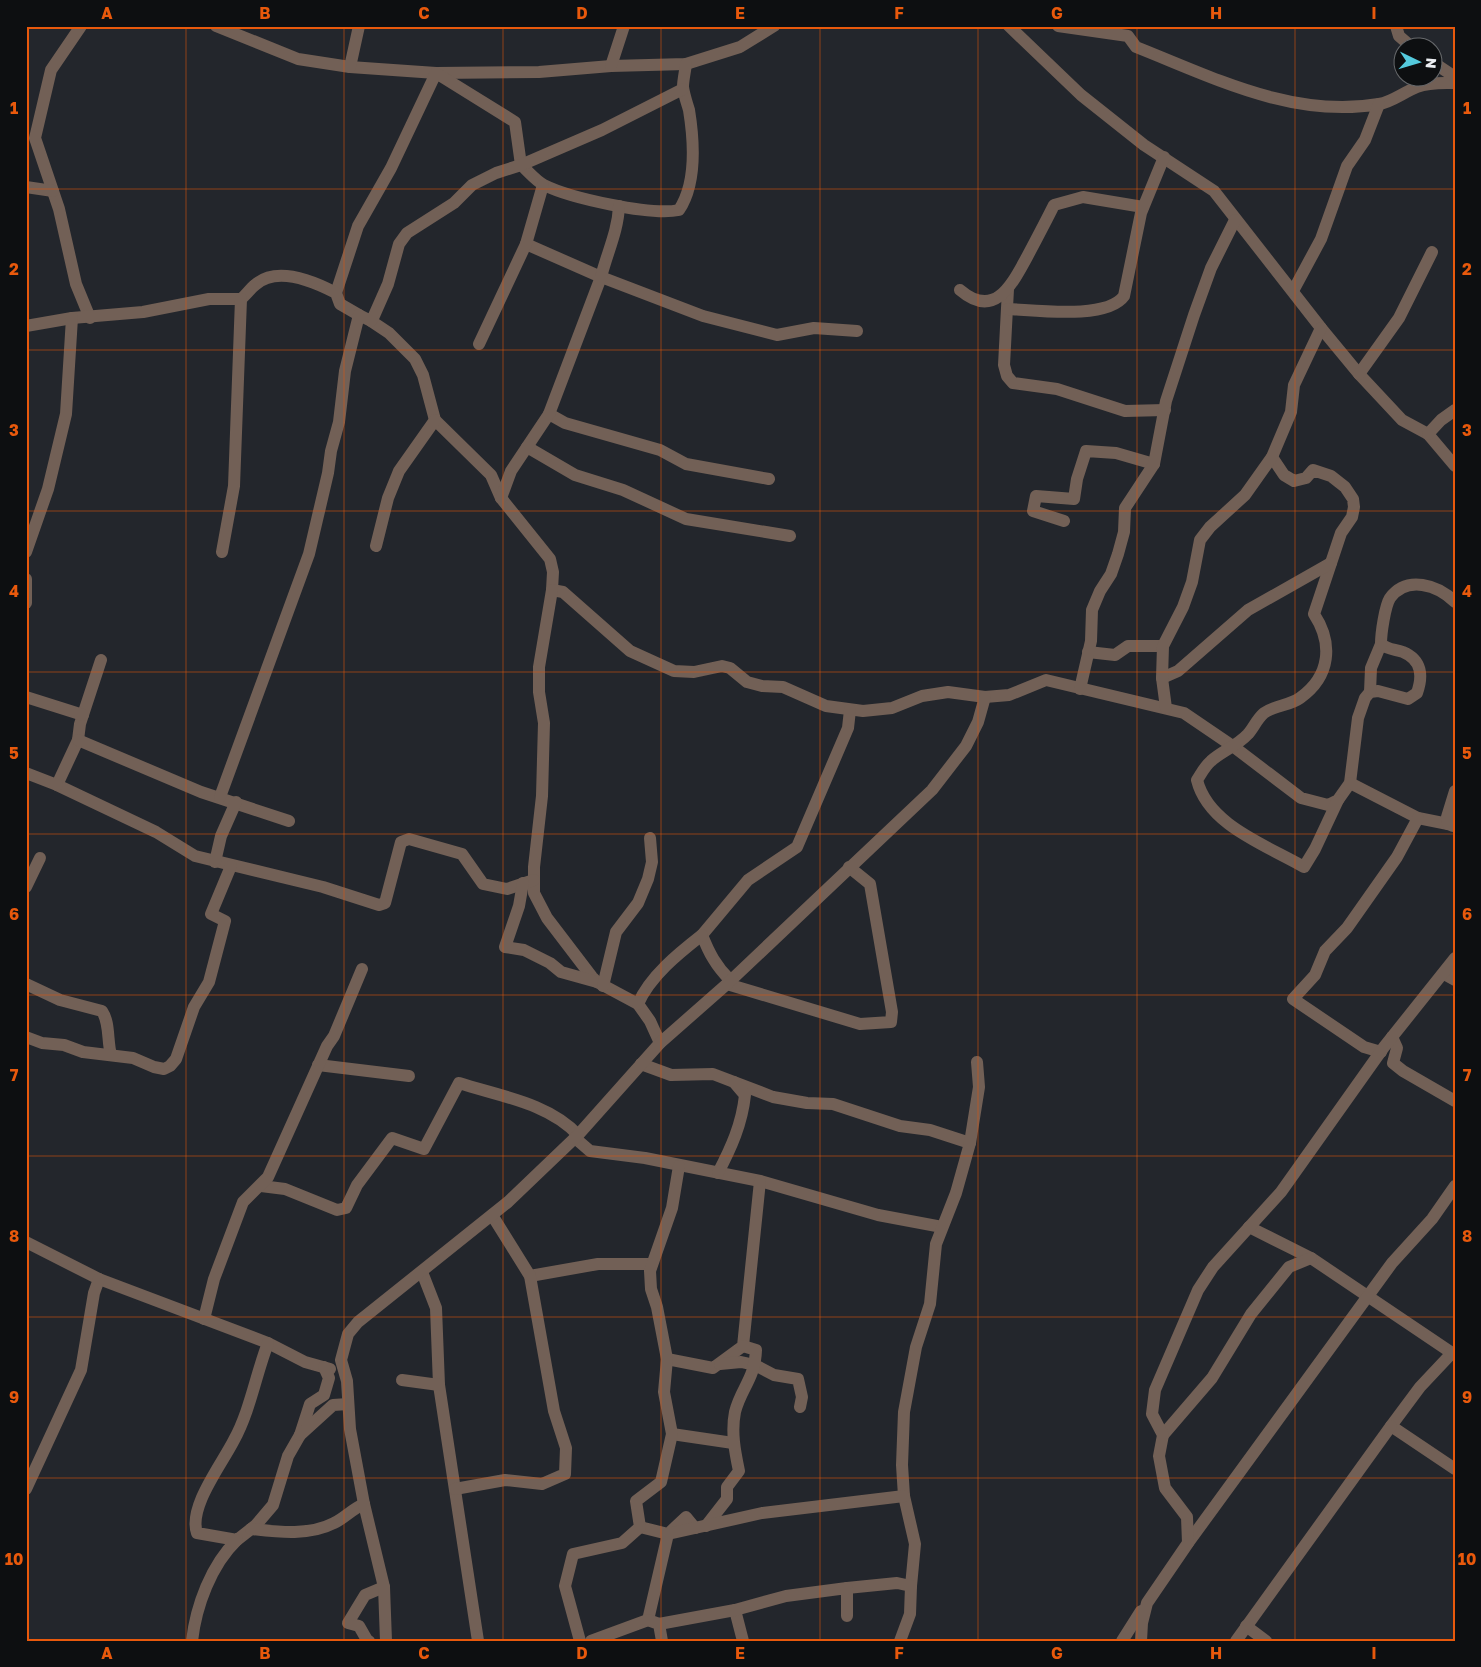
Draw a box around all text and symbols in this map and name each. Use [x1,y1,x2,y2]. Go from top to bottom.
text: A [101,3,113,23]
text: B [259,3,271,23]
text: C [418,3,430,23]
text: D [576,3,588,23]
text: E [735,3,745,23]
text: F [894,3,904,23]
text: G [1051,3,1063,23]
text: H [1210,3,1222,23]
text: I [1371,3,1377,23]
north arrow [1394,38,1444,88]
text: N [1423,57,1440,69]
text: 1 [10,98,18,118]
text: 1 [1463,98,1471,118]
text: 2 [9,259,19,279]
text: 2 [1462,259,1472,279]
text: 3 [9,420,19,440]
text: 3 [1462,420,1472,440]
text: 4 [9,581,19,601]
text: 4 [1462,581,1472,601]
text: 5 [9,743,19,763]
text: 5 [1462,743,1472,763]
text: 6 [9,904,19,924]
text: 6 [1462,904,1472,924]
text: 7 [10,1065,19,1085]
text: 7 [1463,1065,1472,1085]
text: 8 [9,1226,19,1246]
text: 8 [1462,1226,1472,1246]
text: 9 [9,1387,19,1407]
text: 9 [1462,1387,1472,1407]
text: 10 [5,1549,23,1569]
text: 10 [1458,1549,1476,1569]
text: A [101,1643,113,1663]
text: B [259,1643,271,1663]
text: C [418,1643,430,1663]
text: D [576,1643,588,1663]
text: E [735,1643,745,1663]
text: F [894,1643,904,1663]
text: G [1051,1643,1063,1663]
text: H [1210,1643,1222,1663]
text: I [1371,1643,1377,1663]

